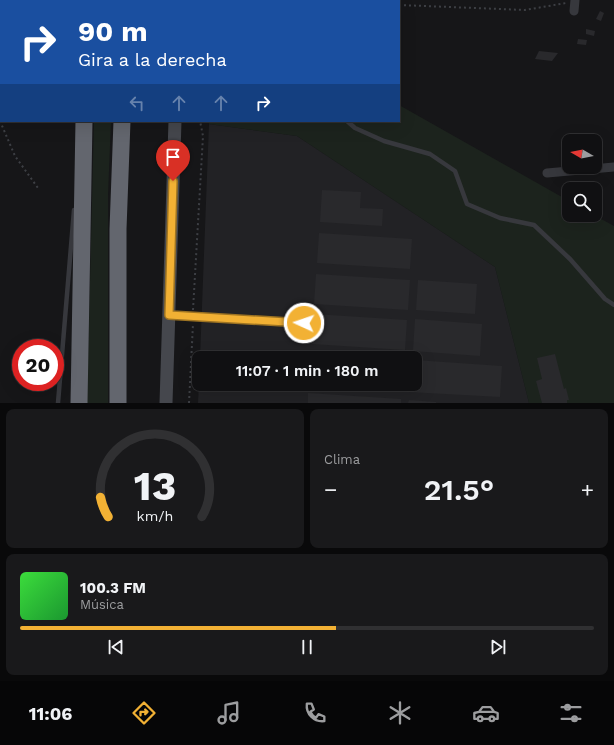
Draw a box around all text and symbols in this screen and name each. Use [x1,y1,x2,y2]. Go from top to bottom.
text: 90 m [78,15,148,48]
icon: right [12,16,64,68]
text: Gira a la derecha [78,49,227,70]
icon: left [126,92,148,114]
icon: ahead [168,92,190,114]
icon: ahead [210,92,232,114]
icon: right [252,92,274,114]
north arrow [562,134,602,174]
map controls [562,134,602,222]
pin [156,140,190,181]
icon: arrive [162,146,184,168]
button: search [562,182,602,222]
position arrow [283,302,325,344]
speed limit sign: 20 [12,339,64,391]
text: 11:07 · 1 min · 180 m [236,362,378,380]
text: Clima [324,452,360,467]
text: 13 [134,460,176,509]
text: 21.5° [424,472,494,507]
text: − [324,477,337,502]
text: + [581,477,594,502]
text: km/h [137,507,173,523]
text: 100.3 FM [80,579,146,597]
text: Música [80,597,124,612]
icon: previous [105,636,127,658]
icon: pause [296,636,318,658]
icon: next [487,636,509,658]
icon: directions [130,699,158,727]
icon: music [215,699,243,727]
icon: phone [301,699,329,727]
icon: climate [386,699,414,727]
icon: car [472,699,500,727]
icon: filters [557,699,585,727]
text: 11:06 [29,703,72,724]

